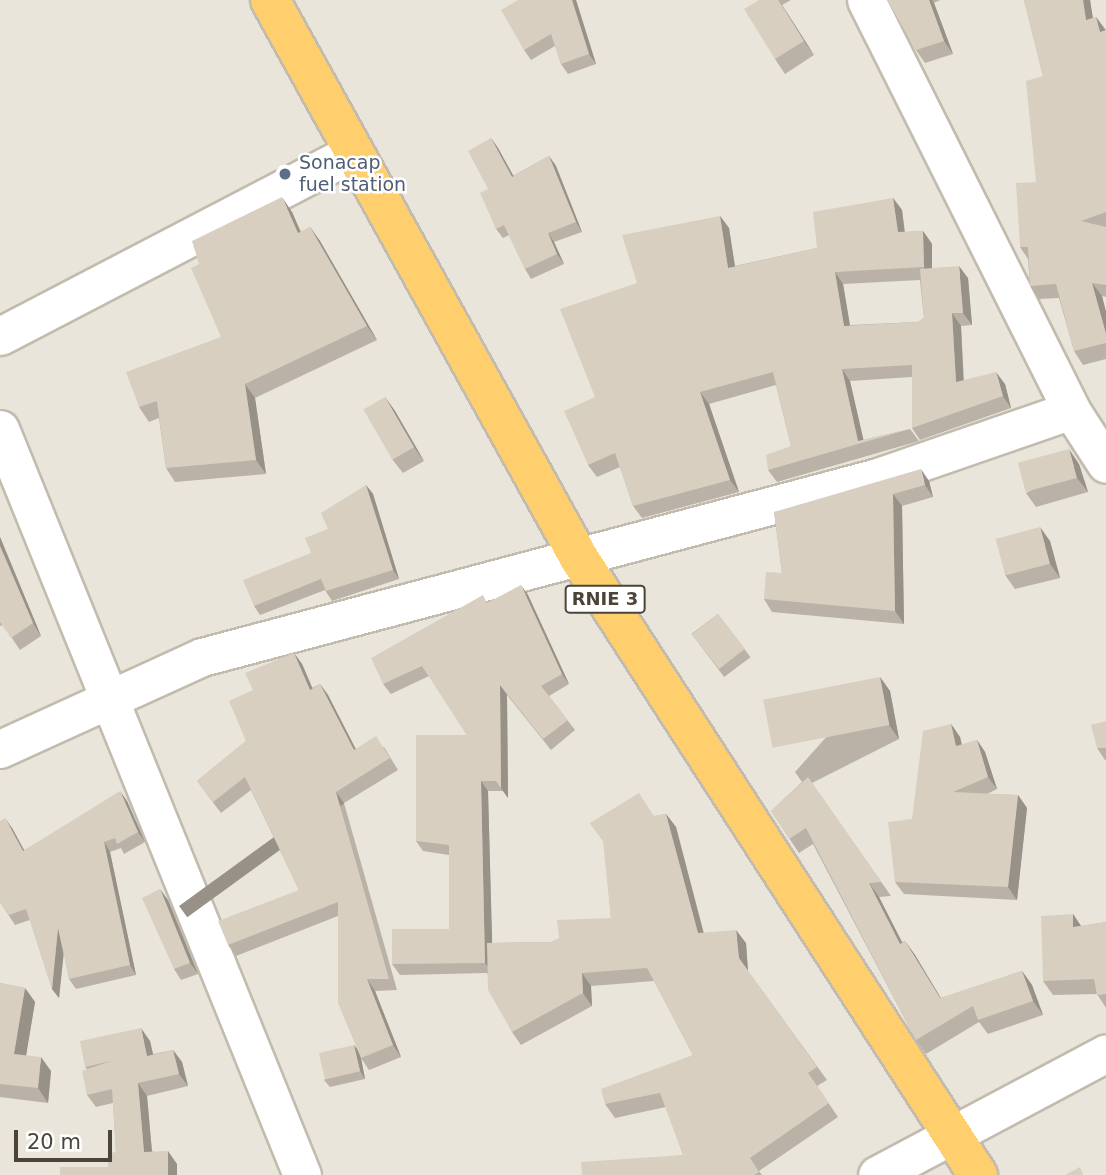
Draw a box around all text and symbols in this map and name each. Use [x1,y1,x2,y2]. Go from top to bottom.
place label: Sonacap fuel station [299,152,406,196]
marker: Sonacap fuel station [277,166,293,182]
road number: RNIE 3 [563,584,647,614]
scale bar [18,1116,116,1160]
text: 20 m [27,1130,81,1154]

